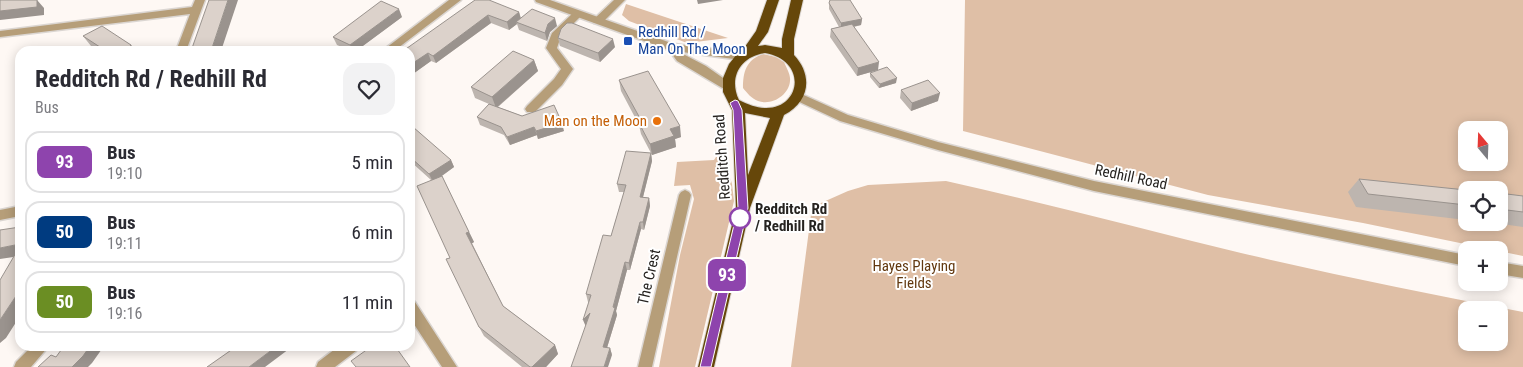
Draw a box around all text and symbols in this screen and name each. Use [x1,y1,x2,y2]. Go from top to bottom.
place label: Redhill Rd / Man On The Moon [638,23,746,58]
marker: Redhill Rd / Man On The Moon [622,35,634,47]
button: heart [343,63,395,115]
text: Redditch Rd / Redhill Rd [35,65,267,93]
text: Bus [35,98,59,117]
place label: Man on the Moon [544,112,647,130]
street label: Redditch Road [710,114,734,200]
marker: Man on the Moon [651,115,663,127]
north arrow [1458,121,1508,171]
map controls [1458,121,1508,351]
text: Bus [107,141,136,164]
text: 93 [55,151,74,172]
text: 5 min [351,151,393,174]
street label: Redhill Road [1093,161,1169,193]
text: 19:10 [107,164,142,183]
button: locate [1458,181,1508,231]
place label: Redditch Rd / Redhill Rd [755,200,827,235]
marker: Redditch Rd / Redhill Rd [729,207,751,229]
text: Bus [107,211,136,234]
text: 50 [55,221,74,242]
text: 6 min [351,221,393,244]
text: 19:11 [107,234,142,253]
button: + [1458,241,1508,291]
street label: The Crest [634,247,664,307]
park label: Hayes Playing Fields [872,257,956,292]
line badge: 93 [704,259,750,291]
text: 93 [718,264,736,285]
text: Bus [107,281,136,304]
text: 50 [55,291,74,312]
text: 11 min [342,291,393,314]
button: − [1458,301,1508,351]
text: 19:16 [107,304,142,323]

